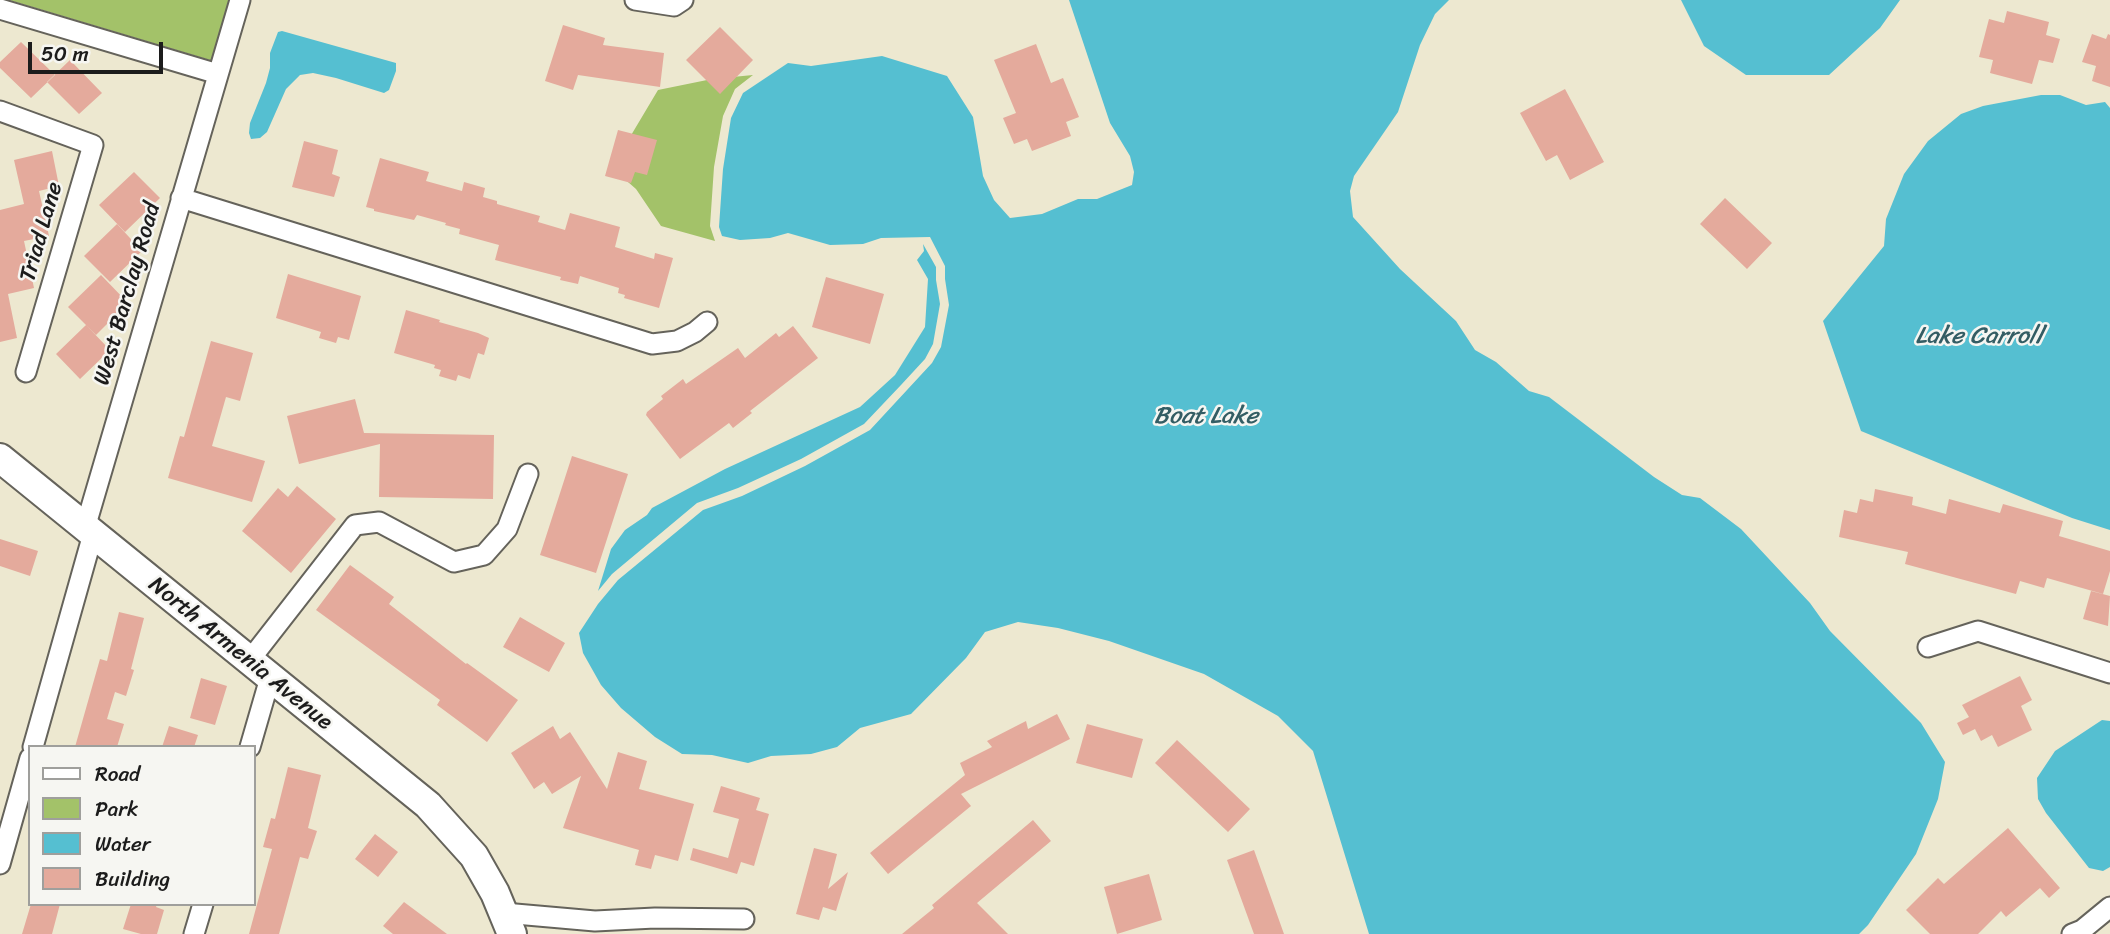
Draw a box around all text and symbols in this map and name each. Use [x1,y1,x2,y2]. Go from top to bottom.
scale bar [32,28,166,72]
text: 50 m [41,35,89,73]
street label: Triad Lane [15,179,69,285]
street label: West Barclay Road [89,200,167,388]
water label: Lake Carroll [1915,323,2043,351]
water label: Boat Lake [1154,403,1258,431]
street label: North Armenia Avenue [142,571,338,737]
legend [28,745,256,906]
text: Road [95,755,140,793]
text: Park [95,790,138,828]
text: Water [95,825,150,863]
text: Building [95,860,170,898]

